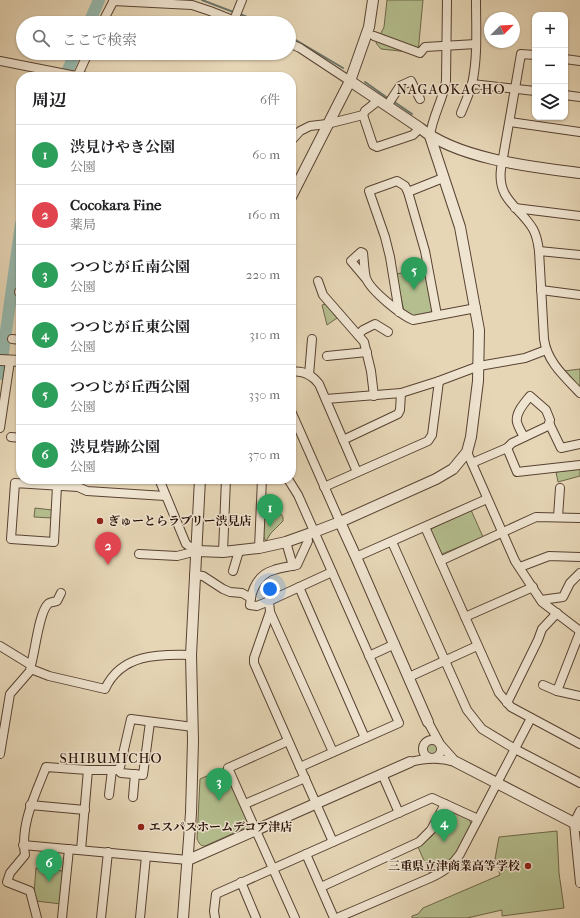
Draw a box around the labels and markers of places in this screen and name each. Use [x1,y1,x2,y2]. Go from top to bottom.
pin: 5 [401,257,427,290]
pin: 1 [257,494,283,527]
place label: ぎゅーとらラブリー渋見店 [108,514,252,528]
marker: ぎゅーとらラブリー渋見店 [95,516,105,526]
pin: 2 [95,532,121,565]
pin: 3 [206,768,232,801]
pin: 4 [431,809,457,842]
place label: エスパスホームデコア津店 [149,820,292,834]
marker: エスパスホームデコア津店 [136,822,146,832]
pin: 6 [36,849,62,882]
place label: 三重県立津商業高等学校 [388,859,520,873]
marker: 三重県立津商業高等学校 [523,861,533,871]

